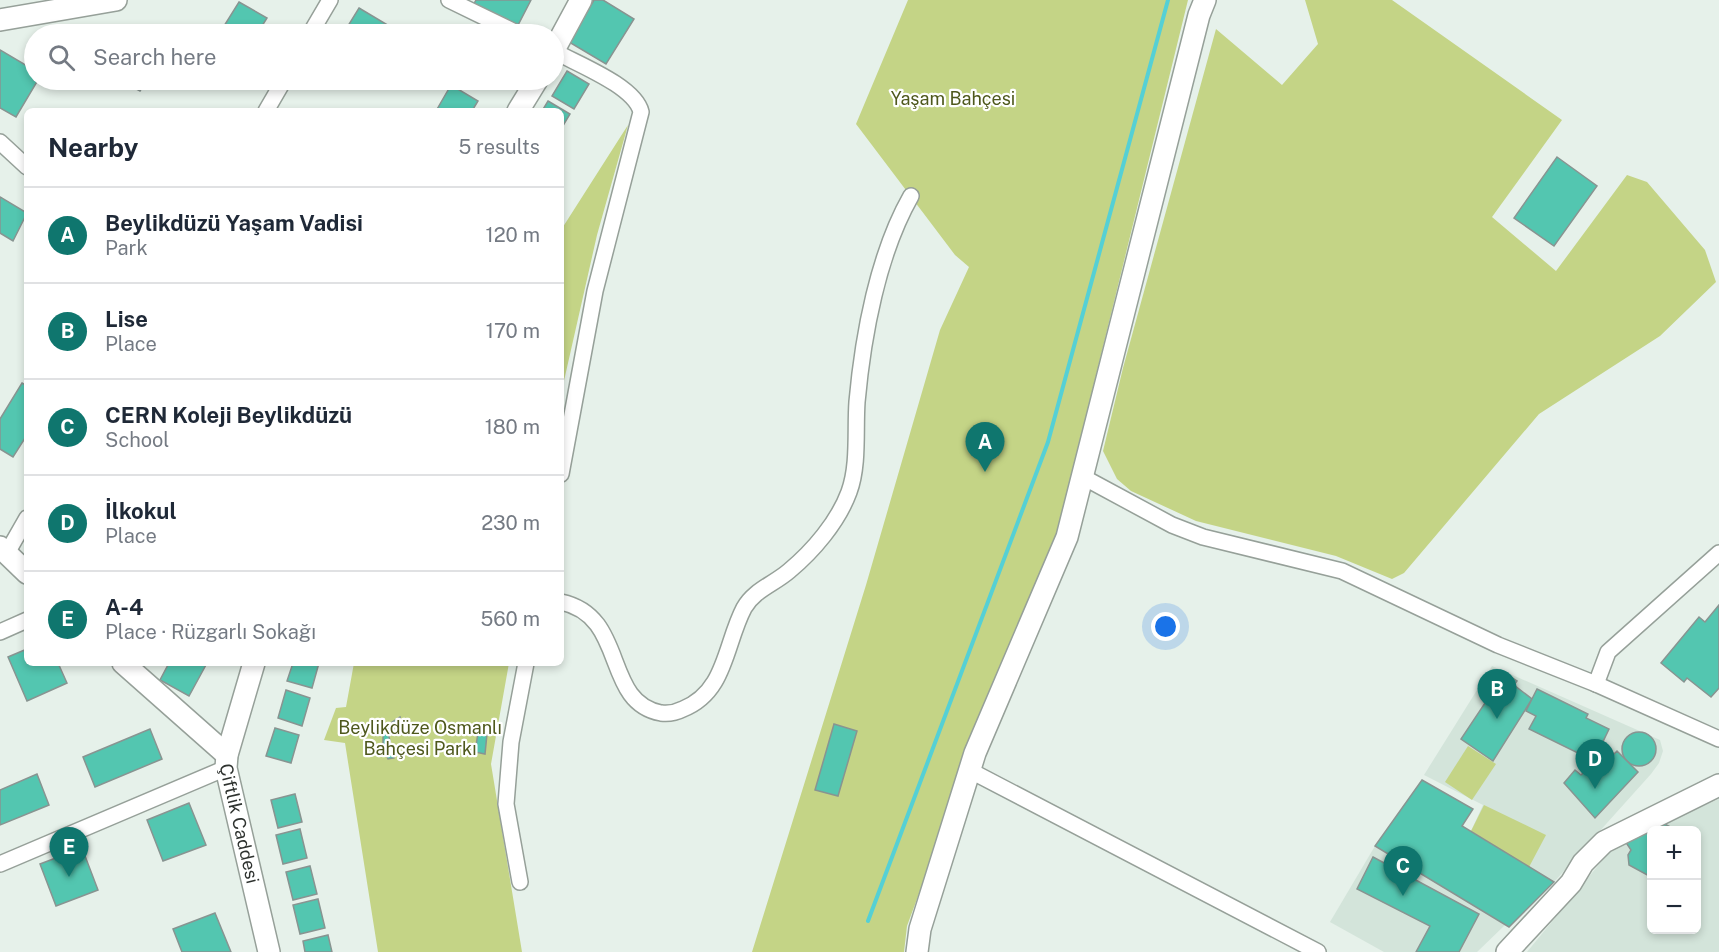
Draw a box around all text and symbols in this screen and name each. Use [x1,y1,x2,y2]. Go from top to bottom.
search box [24,24,564,90]
icon: search [45,41,78,74]
text: Search here [93,44,217,70]
park label: Yaşam Bahçesi [891,88,1015,109]
text: Nearby [48,132,138,163]
text: 5 results [458,135,540,159]
text: Beylikdüzü Yaşam Vadisi [105,210,363,236]
text: A [60,223,75,247]
text: 120 m [486,223,540,247]
text: Park [105,236,148,260]
text: Lise [105,306,148,332]
text: B [61,319,74,343]
text: 170 m [486,319,540,343]
text: Place [105,332,157,356]
text: CERN Koleji Beylikdüzü [105,402,352,428]
text: C [60,415,75,439]
text: 180 m [485,415,540,439]
pin: A [966,422,1004,472]
text: School [105,428,169,452]
text: İlkokul [105,498,177,524]
text: D [60,511,75,535]
text: 230 m [481,511,540,535]
text: Place [105,524,157,548]
text: A-4 [105,594,143,620]
text: E [61,607,74,631]
text: 560 m [480,607,540,631]
your location [1151,612,1180,641]
text: Place · Rüzgarlı Sokağı [105,620,316,644]
pin: B [1478,670,1516,719]
park label: Beylikdüze Osmanlı Bahçesi Parkı [338,717,502,759]
pin: D [1576,740,1614,789]
street label: Çiftlik Caddesi [215,761,264,885]
map controls [1647,826,1701,934]
button: + [1647,826,1701,880]
pin: E [50,828,88,877]
pin: C [1384,846,1422,896]
button: − [1647,880,1701,934]

